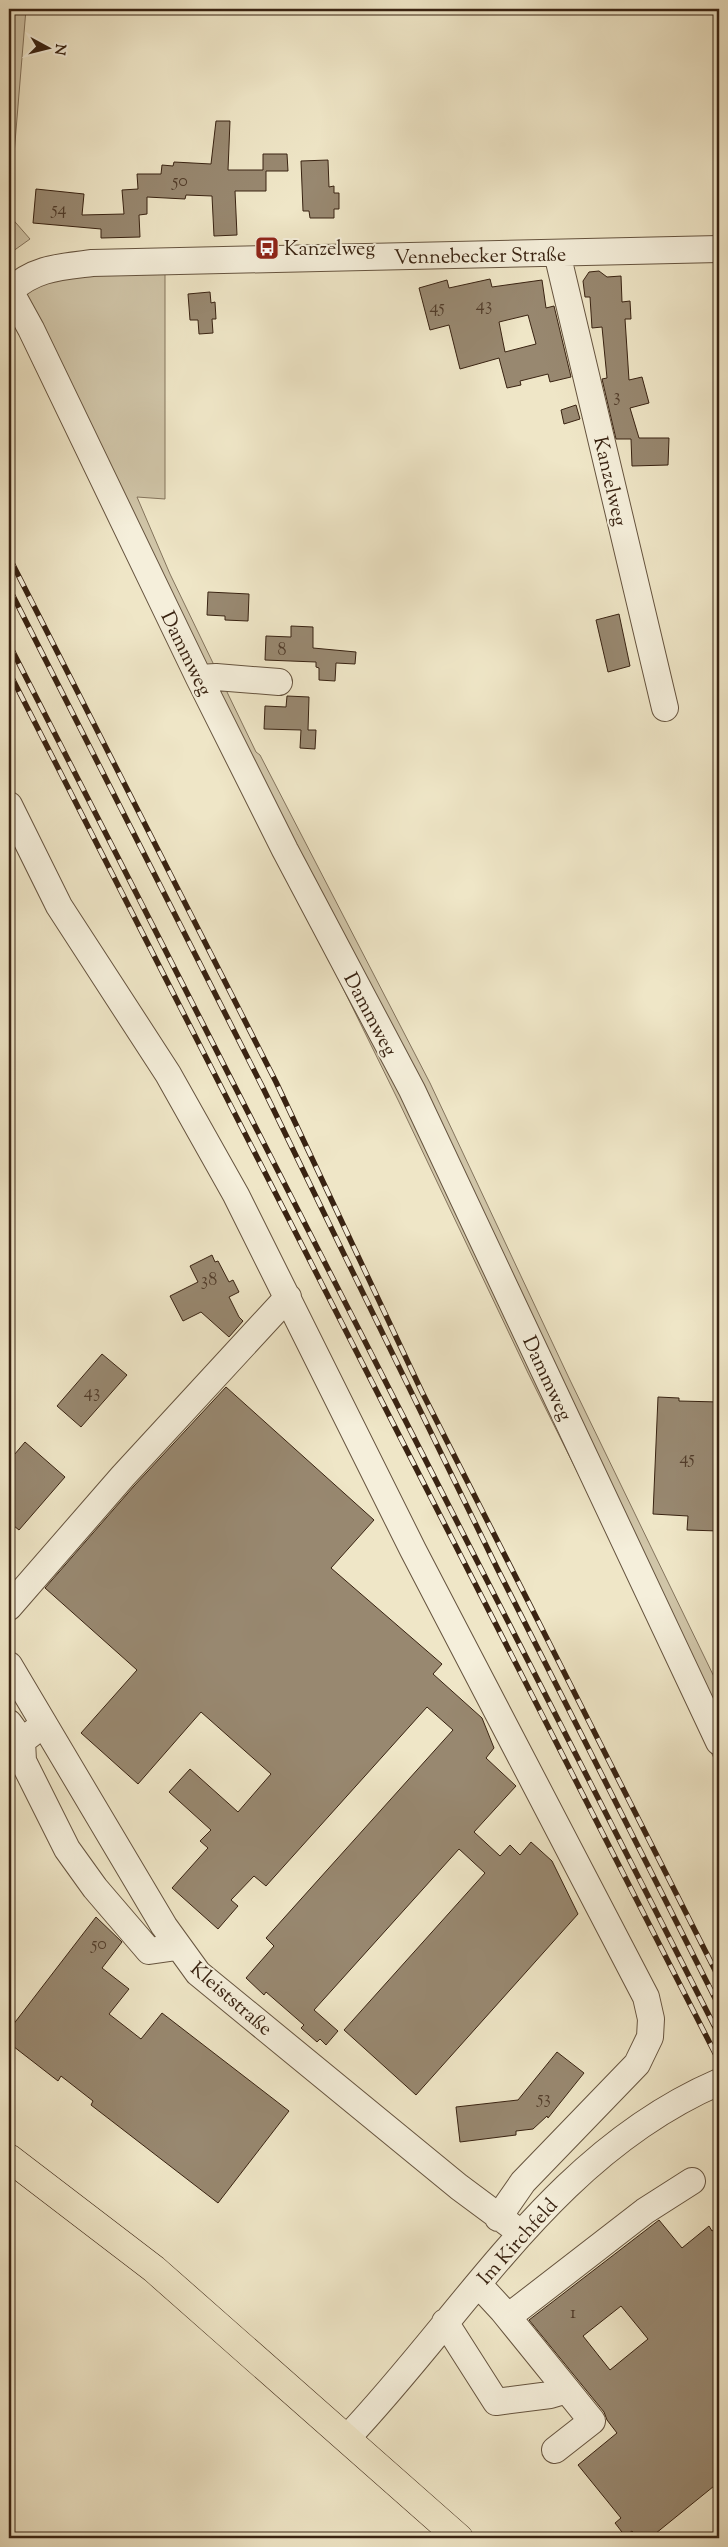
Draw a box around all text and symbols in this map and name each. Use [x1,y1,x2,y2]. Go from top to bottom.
north arrow [22,22,72,72]
text: N [48,43,70,56]
house number: 50 [171,169,188,195]
house number: 54 [50,197,67,223]
bus stop icon: Kanzelweg [254,235,280,261]
place label: Kanzelweg [284,236,375,265]
street label: Vennebecker Straße [394,241,566,274]
house number: 43 [476,293,492,319]
house number: 45 [429,295,445,321]
house number: 3 [613,384,621,410]
street label: Kanzelweg [584,434,633,529]
street label: Dammweg [152,607,218,702]
house number: 8 [278,638,287,664]
street label: Dammweg [335,968,403,1062]
house number: 38 [201,1268,217,1294]
street label: Dammweg [513,1332,578,1427]
house number: 43 [84,1380,100,1406]
house number: 45 [679,1446,695,1472]
house number: 50 [90,1932,107,1958]
street label: Kleiststraße [183,1956,278,2044]
house number: 53 [536,2086,551,2112]
street label: Im Kirchfeld [472,2193,566,2293]
house number: 1 [570,2301,576,2327]

